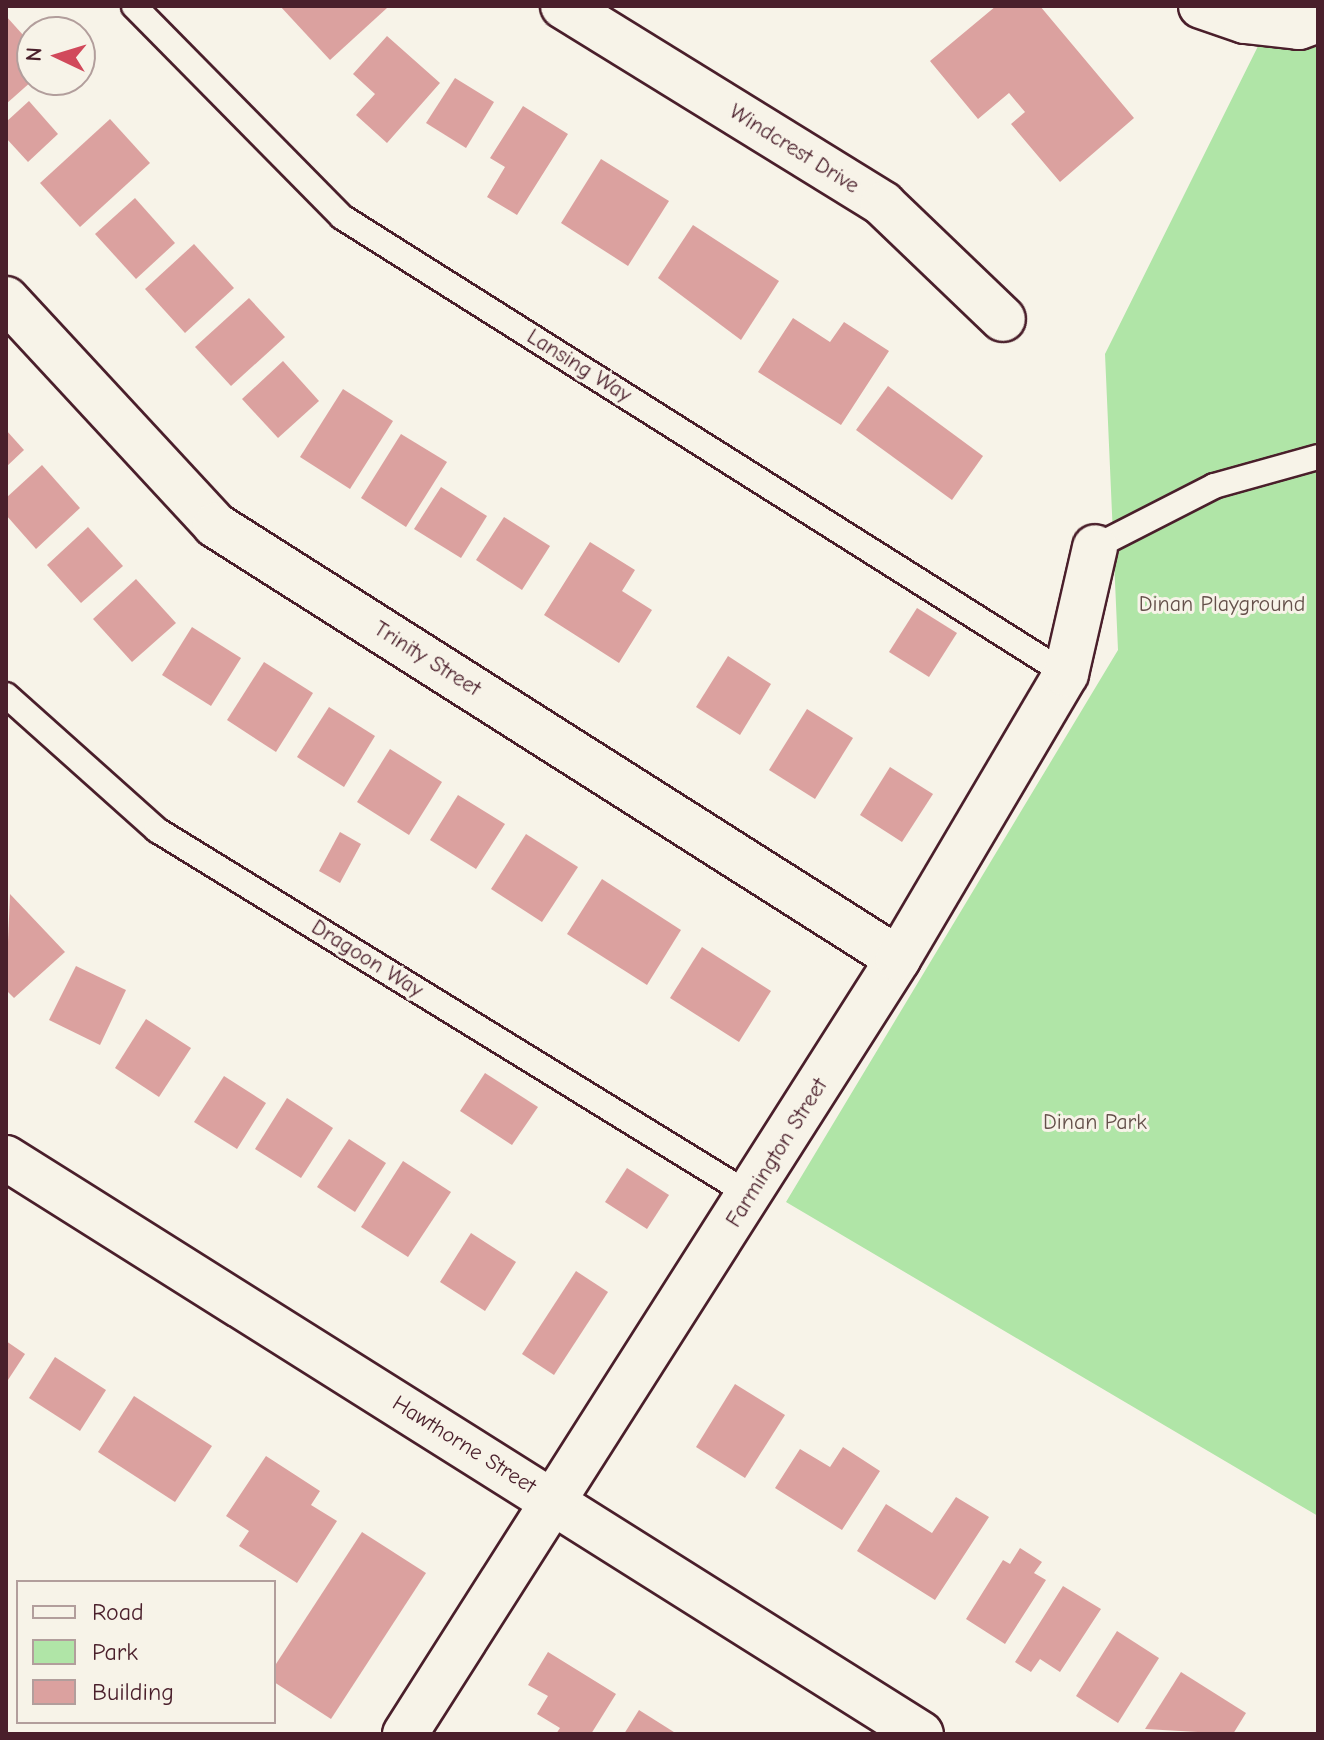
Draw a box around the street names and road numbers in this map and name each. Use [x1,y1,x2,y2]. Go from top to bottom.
street label: Windcrest Drive [724,99,864,199]
street label: Lansing Way [522,323,636,409]
street label: Trinity Street [369,616,485,702]
street label: Dragoon Way [306,914,428,1004]
street label: Farmington Street [721,1074,833,1232]
street label: Hawthorne Street [387,1390,541,1500]

